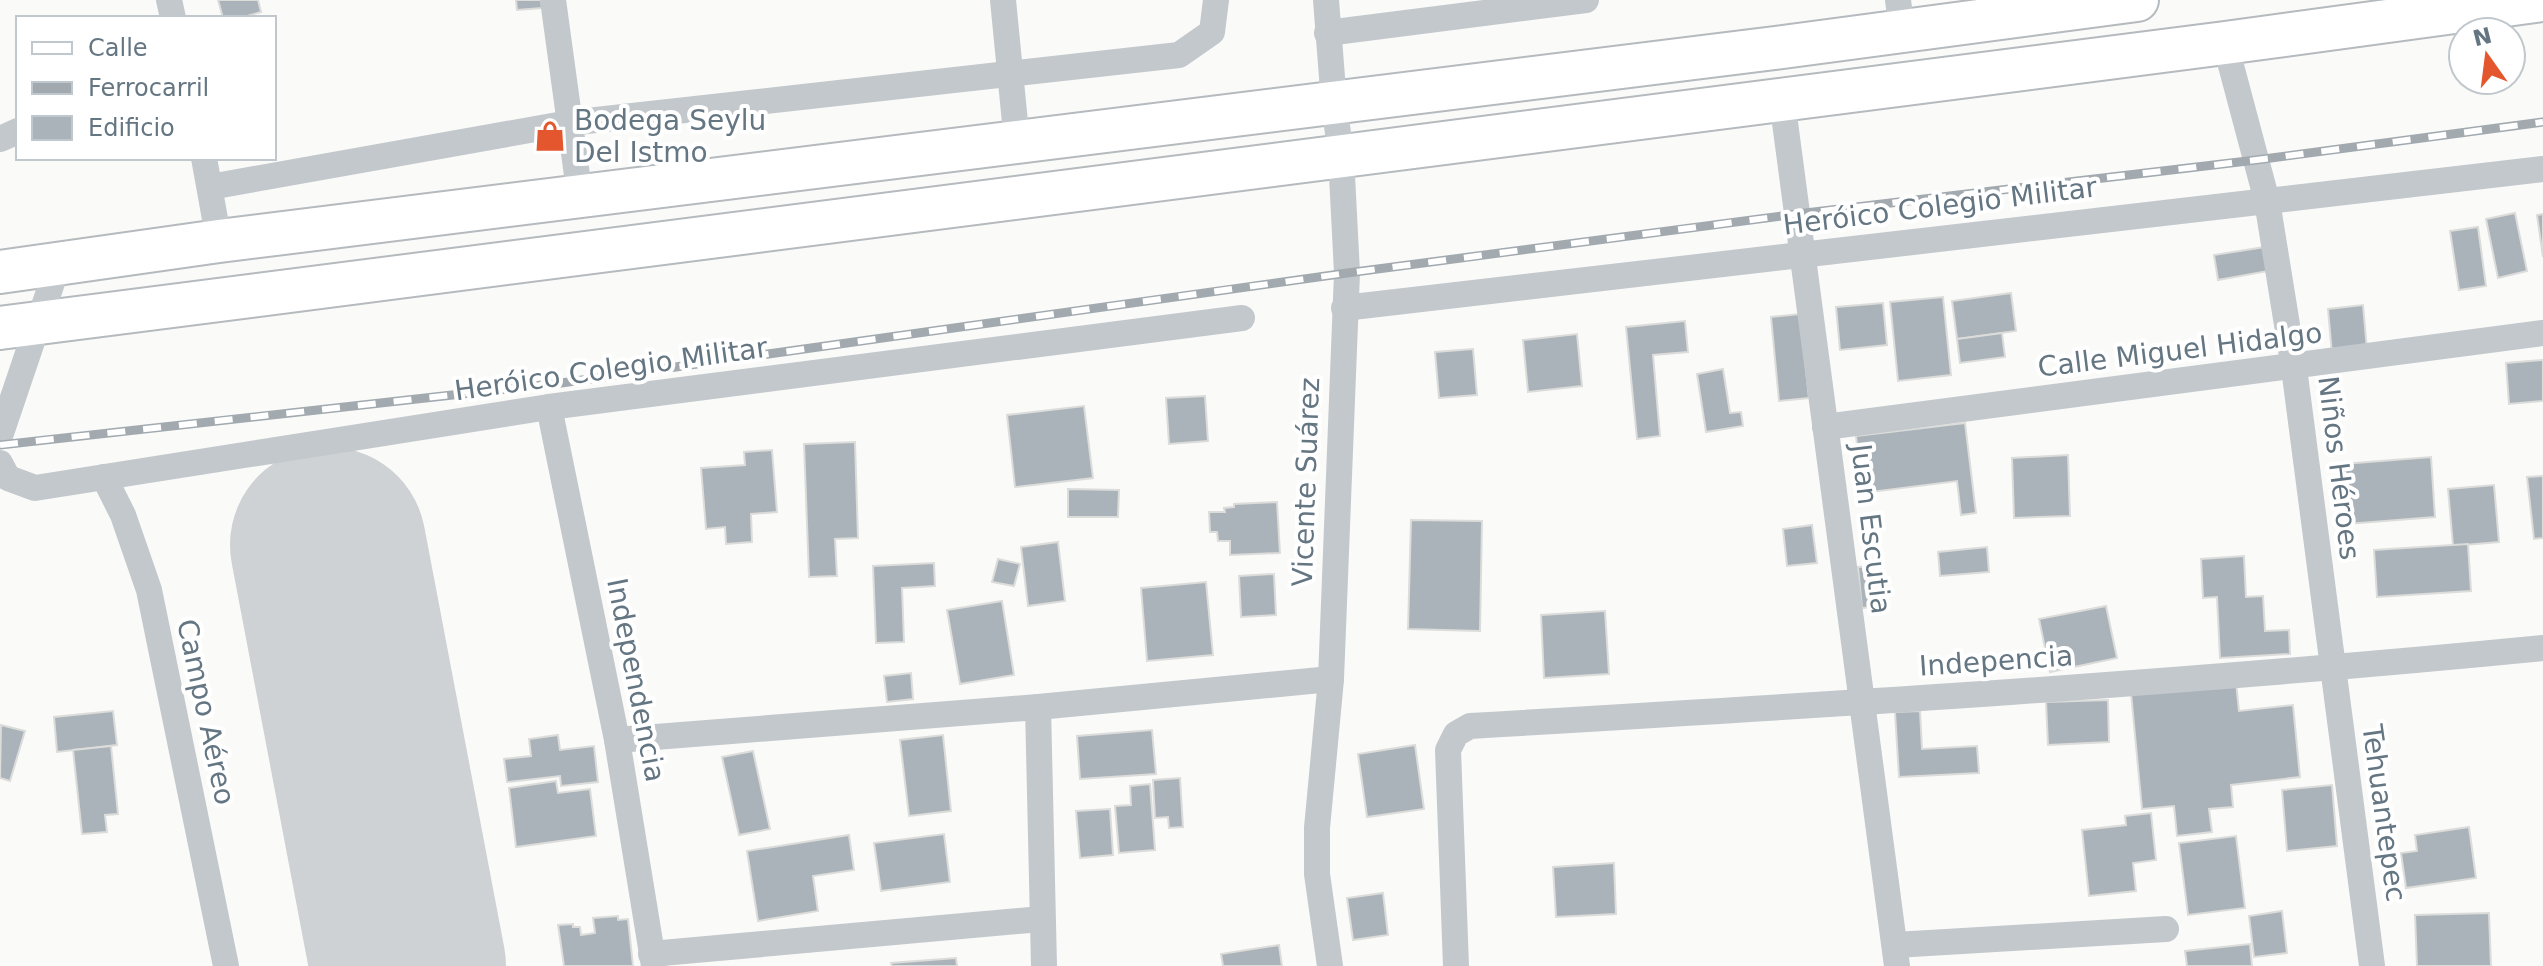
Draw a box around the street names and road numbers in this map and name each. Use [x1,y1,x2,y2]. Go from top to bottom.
street label: Heróico Colegio Militar [1781,170,2099,242]
street label: Calle Miguel Hidalgo [2036,316,2324,384]
street label: Heróico Colegio Militar [452,331,770,407]
street label: Niños Héroes [2311,374,2367,562]
street label: Vicente Suárez [1286,377,1326,587]
street label: Juan Escutia [1844,440,1898,616]
street label: Independencia [600,575,672,785]
street label: Campo Aéreo [170,616,242,808]
street label: Indepencia [1918,639,2074,683]
street label: Tehuantepec [2355,721,2413,904]

